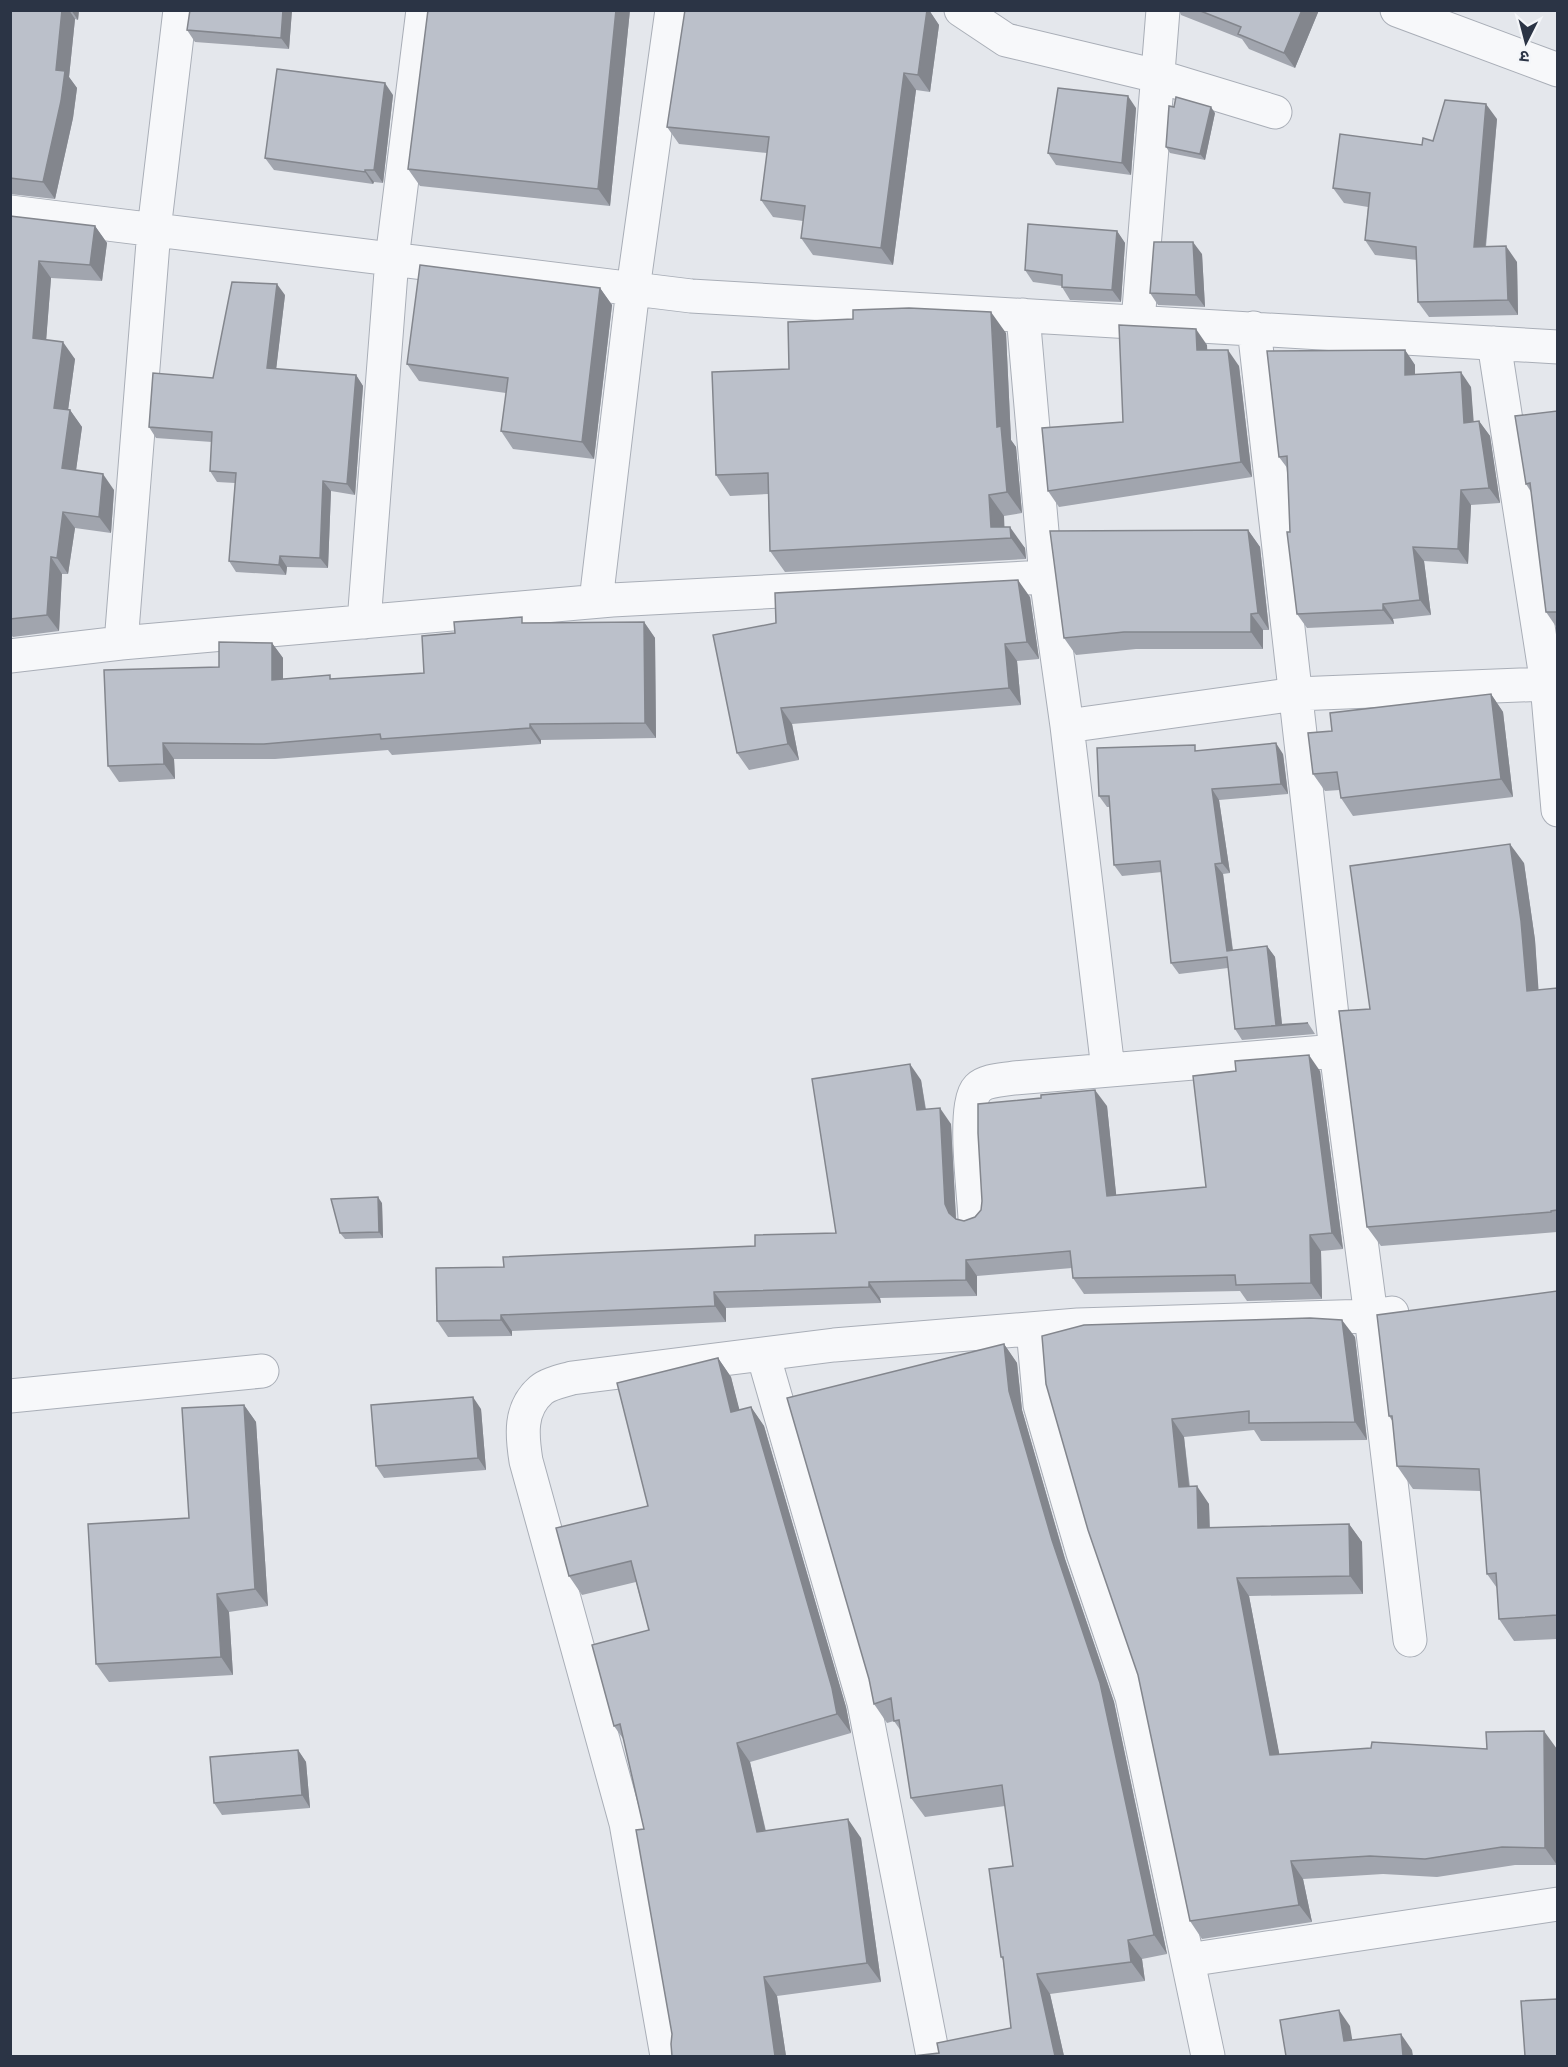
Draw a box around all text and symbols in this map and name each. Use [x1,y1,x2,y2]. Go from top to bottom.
north arrow [1496,12,1556,72]
text: उ [1518,45,1530,67]

